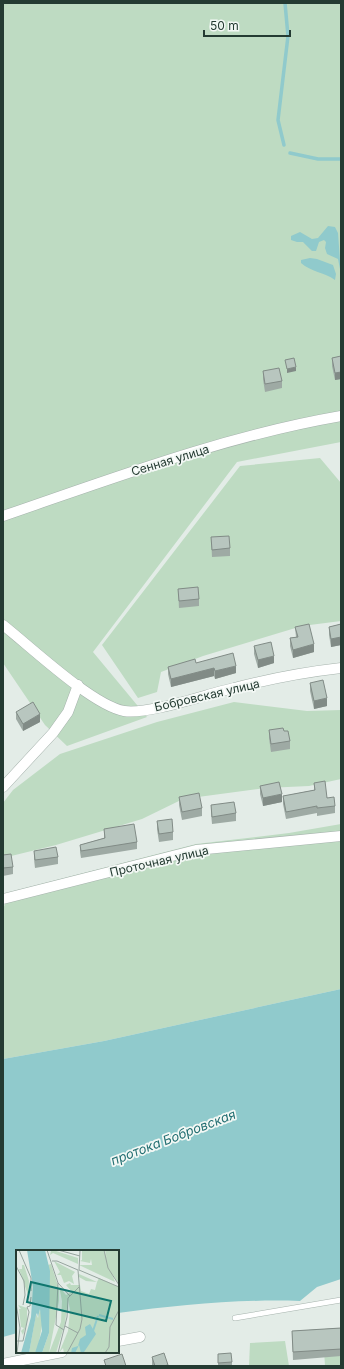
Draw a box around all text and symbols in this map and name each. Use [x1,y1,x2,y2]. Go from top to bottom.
scale bar [204,12,290,38]
text: 50 m [210,18,239,33]
street label: Сенная улица [129,441,211,479]
street label: Бобровская улица [153,676,261,714]
street label: Проточная улица [108,842,210,880]
water label: протока Бобровская [108,1106,238,1168]
inset map [16,1250,119,1353]

